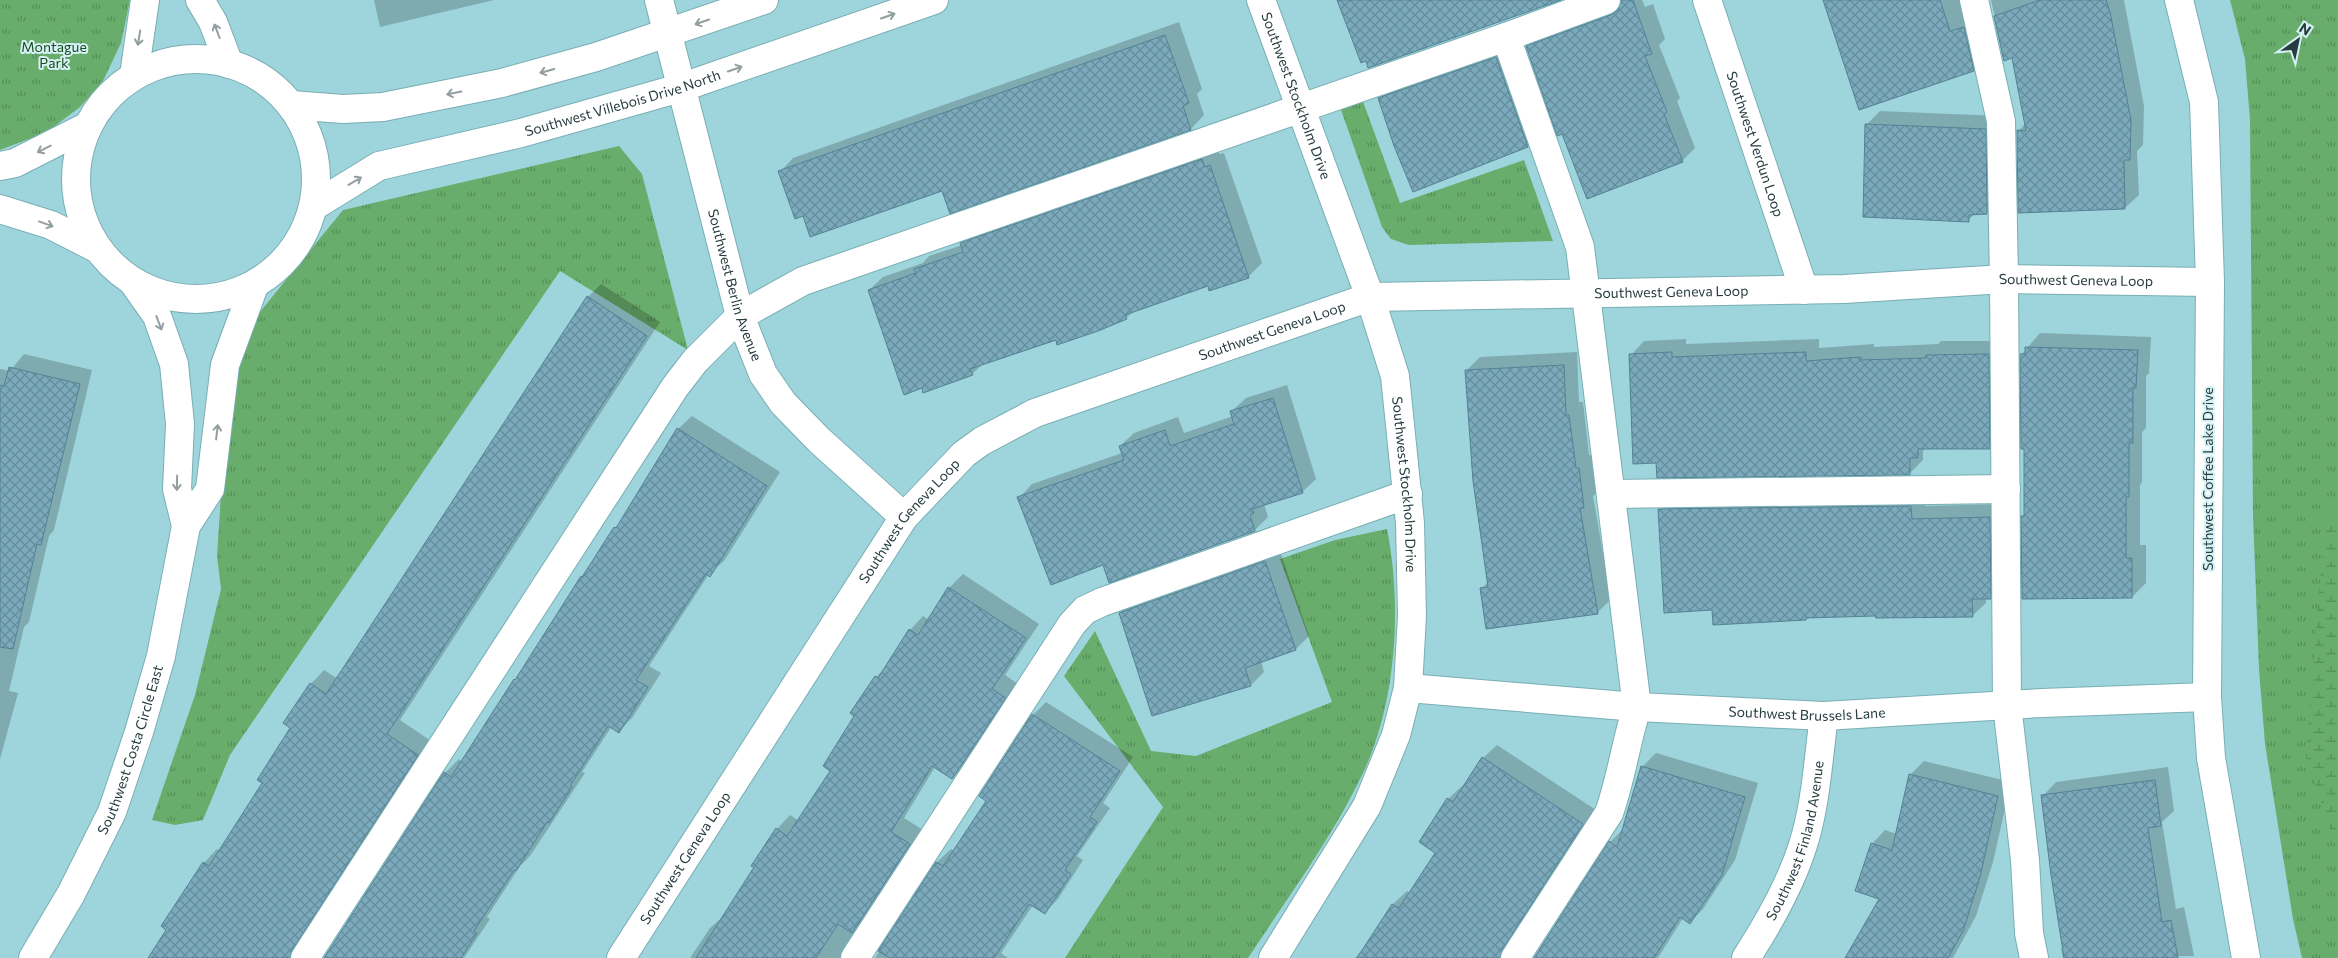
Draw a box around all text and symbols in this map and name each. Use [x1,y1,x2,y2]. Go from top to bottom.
street label: Southwest Stockholm Drive [1258,10,1335,181]
one-way arrow [880,11,896,20]
north arrow [2273,15,2323,65]
one-way arrow [695,18,710,27]
text: N [2296,19,2314,39]
one-way arrow [211,24,221,39]
one-way arrow [134,29,144,45]
park label: Montague Park [21,38,87,71]
one-way arrow [727,64,742,73]
street label: Southwest Villebois Drive North [523,66,722,140]
one-way arrow [539,67,555,76]
street label: Southwest Verdun Loop [1723,69,1788,219]
one-way arrow [447,89,463,98]
one-way arrow [37,145,52,154]
one-way arrow [348,175,362,185]
street label: Southwest Berlin Avenue [705,207,766,363]
one-way arrow [38,220,54,229]
street label: Southwest Geneva Loop [1998,270,2153,289]
street label: Southwest Geneva Loop [1594,282,1749,301]
street label: Southwest Geneva Loop [1196,297,1348,364]
one-way arrow [155,315,164,330]
street label: Southwest Coffee Lake Drive [2199,387,2216,571]
street label: Southwest Stockholm Drive [1389,395,1420,572]
one-way arrow [212,425,222,441]
street label: Southwest Geneva Loop [855,455,963,586]
one-way arrow [172,474,182,490]
street label: Southwest Costa Circle East [93,663,166,837]
street label: Southwest Brussels Lane [1728,702,1886,724]
street label: Southwest Finland Avenue [1762,760,1827,923]
street label: Southwest Geneva Loop [636,788,734,927]

